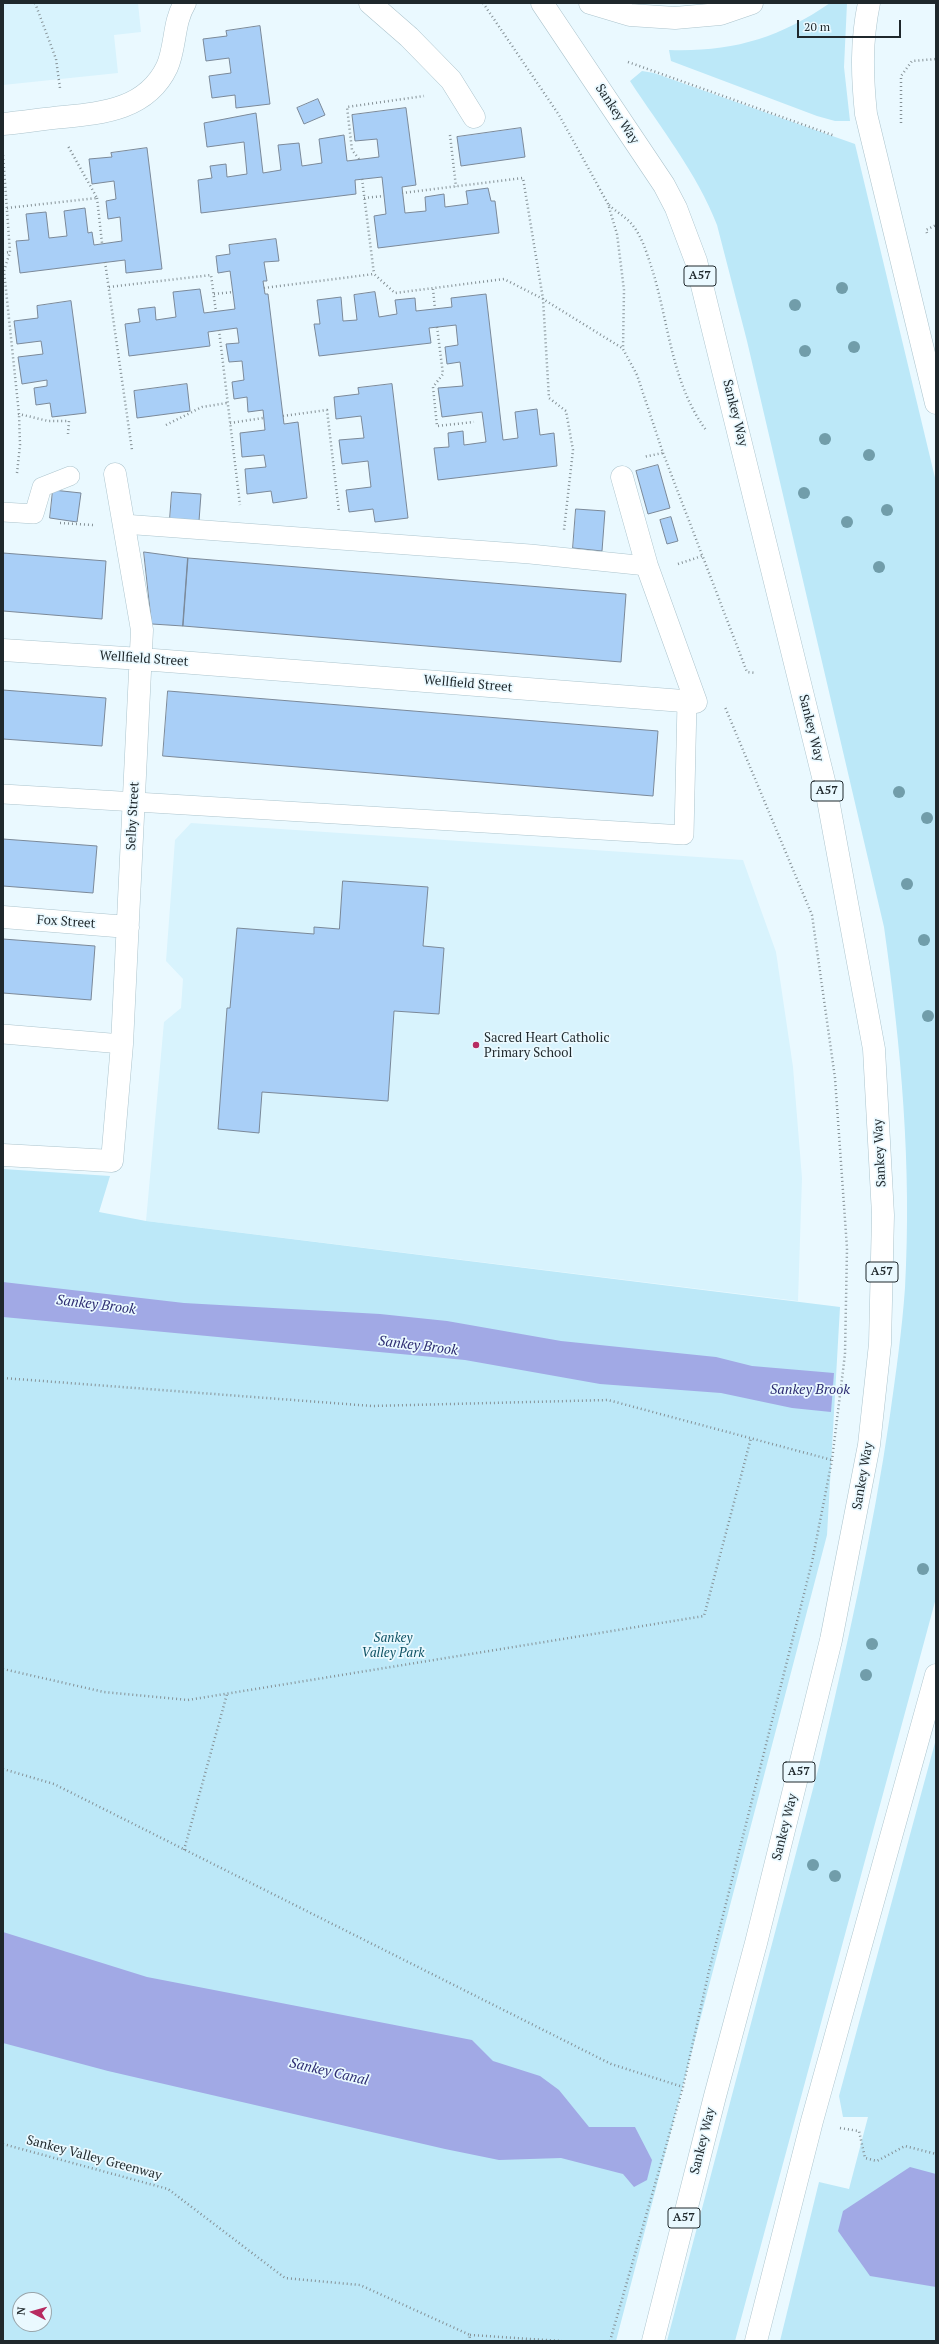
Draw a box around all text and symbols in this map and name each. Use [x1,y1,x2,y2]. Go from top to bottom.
scale bar [799,12,903,38]
text: 20 m [804,19,830,34]
street label: Sankey Way [592,81,642,147]
road number: A57 [684,266,716,286]
street label: Sankey Way [719,378,751,448]
street label: Wellfield Street [99,648,189,670]
street label: Wellfield Street [423,672,513,696]
street label: Sankey Way [795,693,827,763]
street label: Selby Street [123,781,143,851]
road number: A57 [811,781,843,801]
street label: Fox Street [36,912,96,932]
place label: Sacred Heart Catholic Primary School [484,1030,610,1061]
marker: Sacred Heart Catholic Primary School [471,1040,481,1050]
street label: Sankey Way [870,1119,890,1187]
road number: A57 [866,1262,898,1282]
water label: Sankey Brook [55,1292,137,1318]
water label: Sankey Brook [377,1333,459,1359]
water label: Sankey Brook [770,1382,850,1398]
street label: Sankey Way [849,1441,877,1511]
park label: Sankey Valley Park [362,1630,424,1661]
road number: A57 [783,1762,815,1782]
street label: Sankey Way [769,1792,801,1862]
water label: Sankey Canal [288,2055,370,2089]
street label: Sankey Way [687,2106,719,2176]
street label: Sankey Valley Greenway [25,2132,163,2184]
road number: A57 [668,2208,700,2228]
north arrow [12,2292,52,2332]
text: N [14,2306,28,2316]

